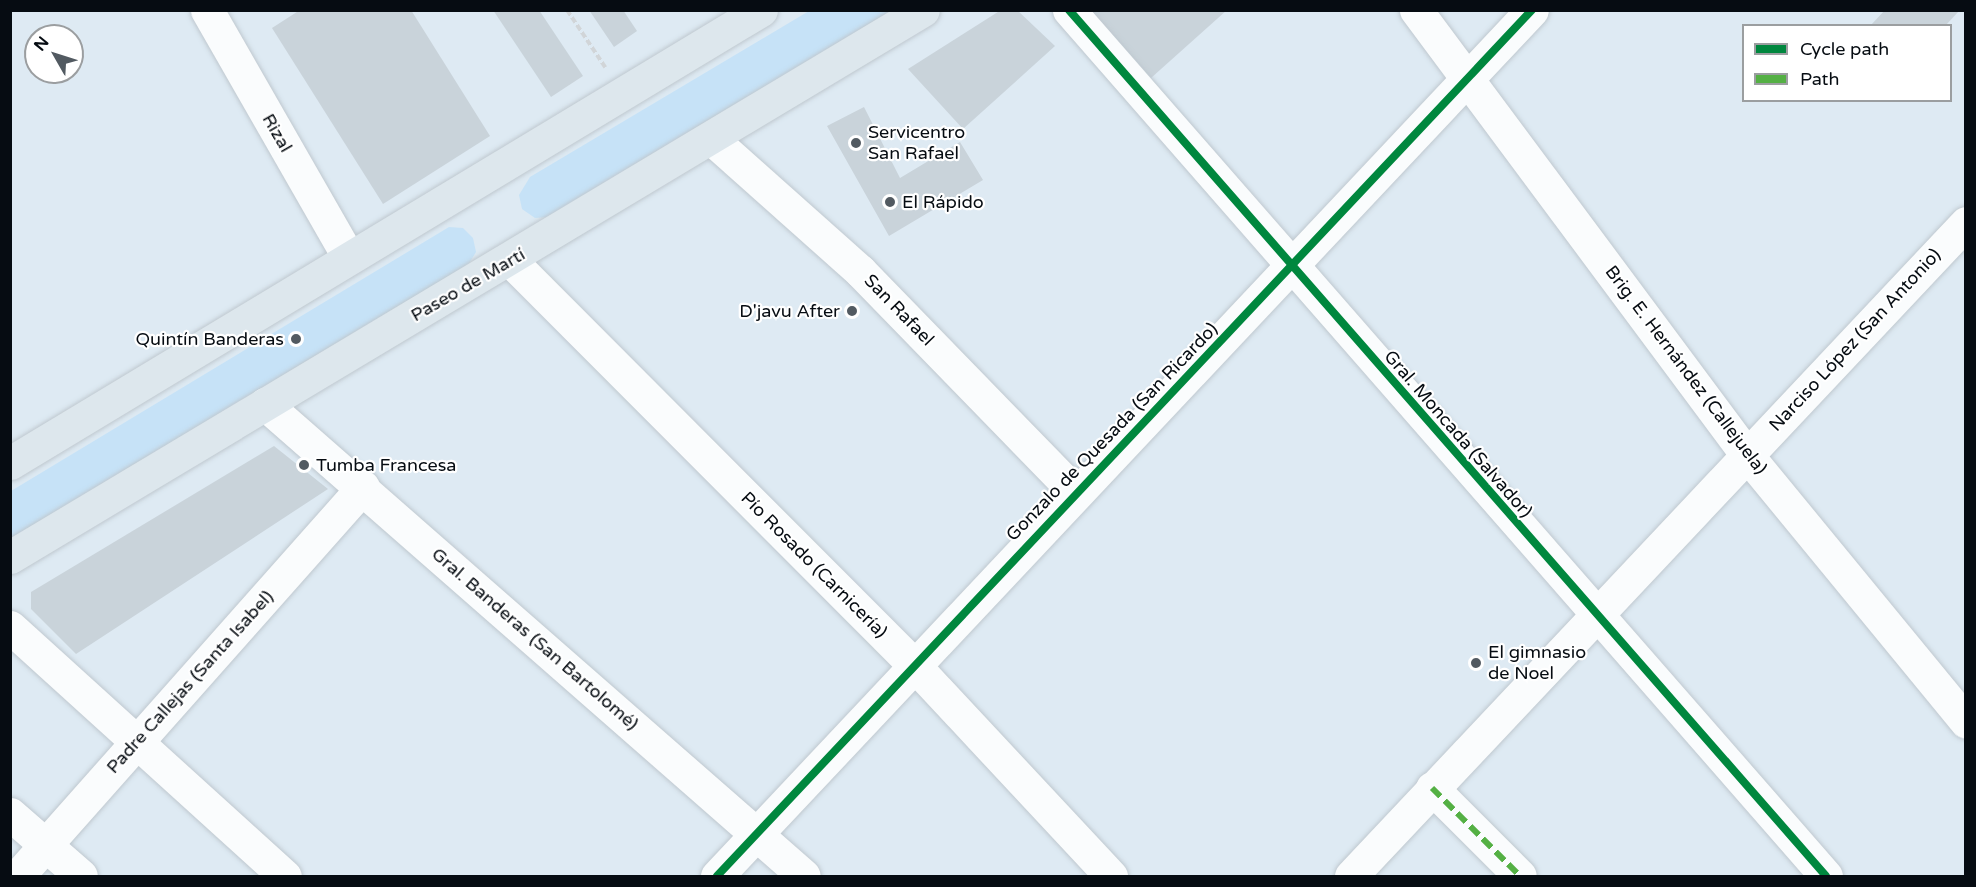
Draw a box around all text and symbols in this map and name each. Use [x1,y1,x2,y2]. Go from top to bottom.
north arrow [24,24,84,84]
legend [1742,24,1952,102]
text: N [30,33,53,55]
text: Cycle path [1800,38,1889,60]
text: Path [1800,68,1839,90]
street label: Rizal [257,110,297,156]
place label: Servicentro San Rafael [868,122,965,164]
marker: Servicentro San Rafael [849,136,863,150]
place label: El Rápido [902,191,984,213]
marker: El Rápido [883,195,897,209]
street label: Paseo de Martí [407,244,529,326]
street label: Narciso López (San Antonio) [1765,244,1945,436]
street label: Brig. E. Hernández (Callejuela) [1600,261,1772,479]
street label: San Rafael [860,270,938,350]
place label: D'javu After [739,300,840,322]
marker: D'javu After [845,304,859,318]
street label: Gonzalo de Quesada (San Ricardo) [1002,318,1222,546]
place label: Quintín Banderas [136,328,284,350]
marker: Quintín Banderas [289,332,303,346]
street label: Gral. Moncada (Salvador) [1379,346,1537,522]
place label: Tumba Francesa [316,454,456,476]
marker: Tumba Francesa [297,458,311,472]
street label: Pío Rosado (Carnicería) [736,487,892,643]
street label: Gral. Banderas (San Bartolomé) [427,543,643,735]
street label: Padre Callejas (Santa Isabel) [102,586,278,778]
place label: El gimnasio de Noel [1488,642,1586,684]
marker: El gimnasio de Noel [1469,656,1483,670]

